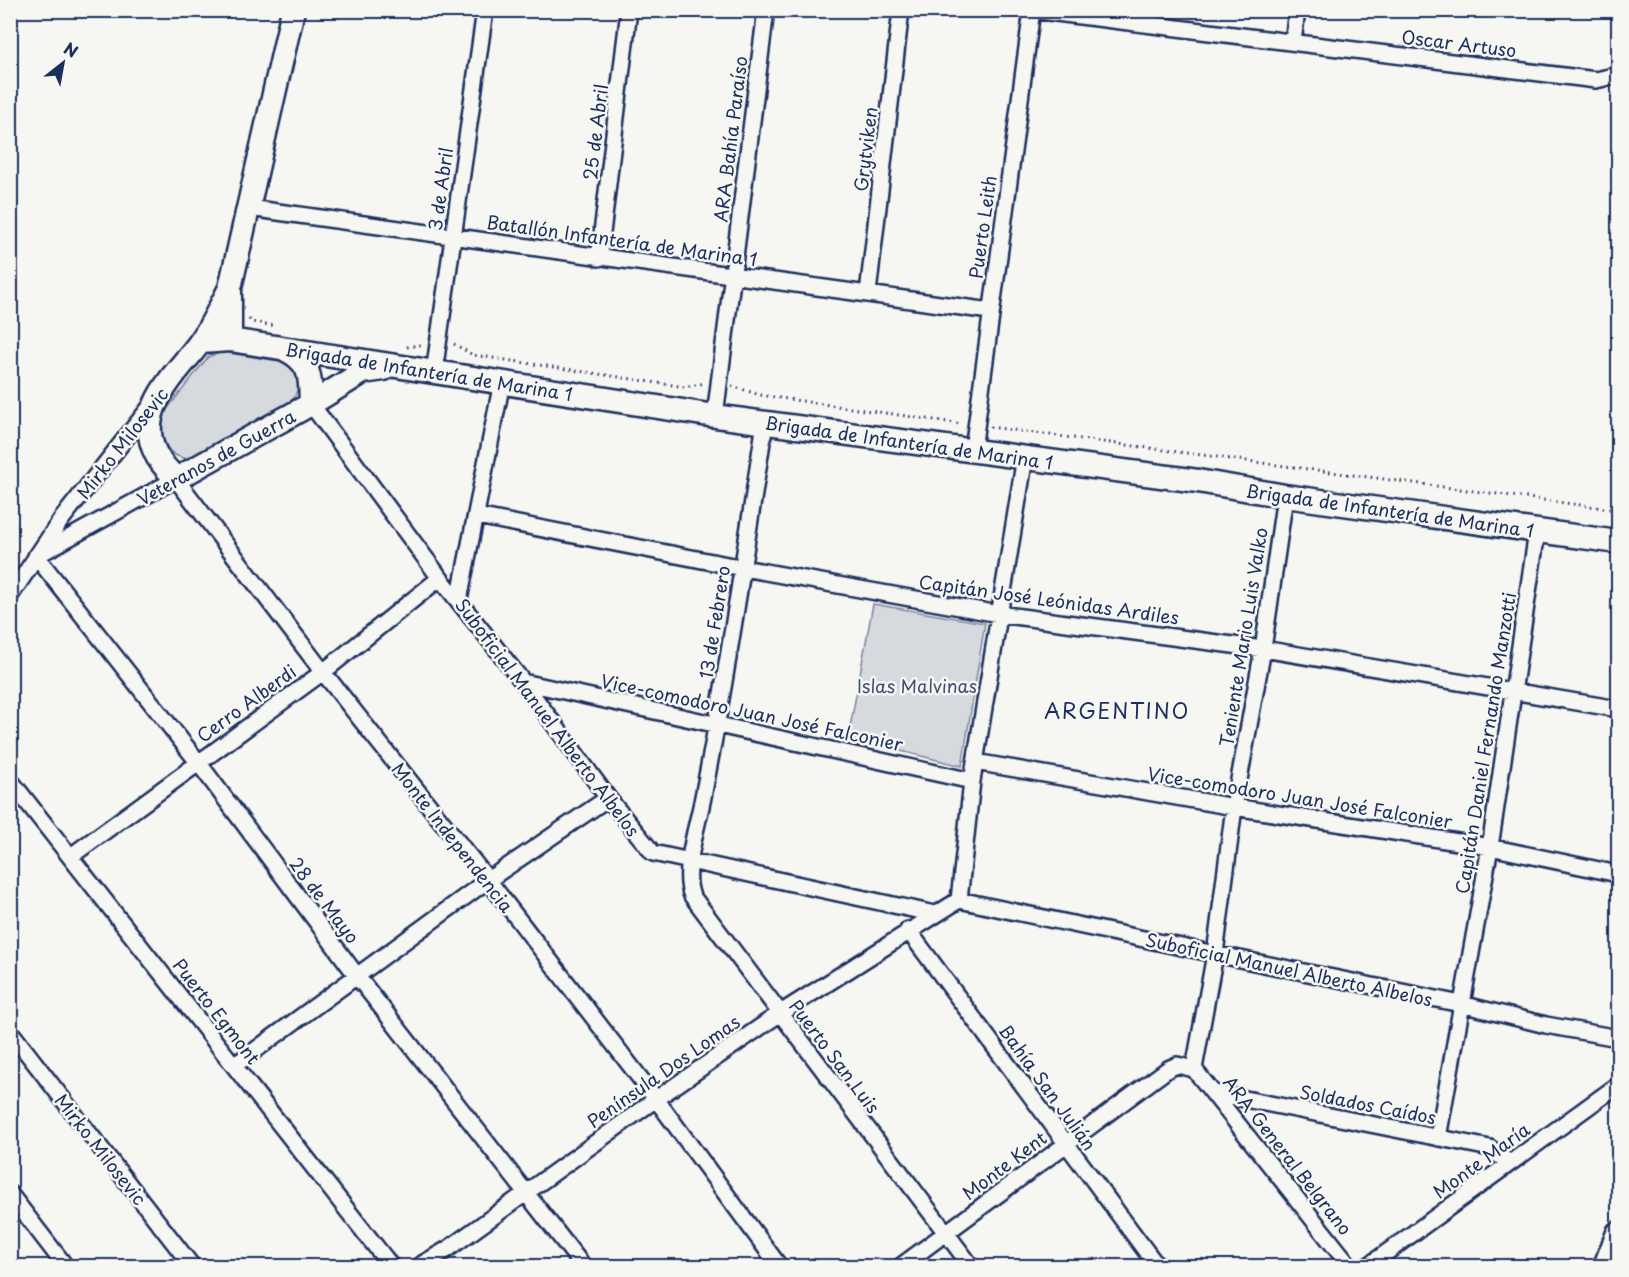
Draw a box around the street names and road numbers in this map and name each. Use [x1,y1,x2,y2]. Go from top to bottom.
street label: Oscar Artuso [1400,23,1518,63]
street label: ARA Bahía Paraíso [706,54,754,224]
street label: 25 de Abril [576,83,614,181]
street label: Grytviken [846,105,884,193]
street label: 3 de Abril [421,146,459,232]
street label: Puerto Leith [961,174,1003,280]
street label: Batallón Infantería de Marina 1 [485,208,759,272]
street label: Brigada de Infantería de Marina 1 [283,335,575,407]
street label: Mirko Milosevic [70,381,174,505]
street label: Veteranos de Guerra [132,402,301,512]
street label: Brigada de Infantería de Marina 1 [763,408,1055,476]
street label: Brigada de Infantería de Marina 1 [1244,476,1536,544]
street label: Teniente Mario Luis Valko [1212,525,1274,749]
street label: 13 de Febrero [692,564,736,680]
street label: Capitán José Leónidas Ardiles [917,567,1181,631]
street label: Capitán Daniel Fernando Manzotti [1448,590,1522,896]
street label: Suboficial Manuel Alberto Albelos [449,592,647,842]
street label: Cerro Alberdi [191,658,301,748]
street label: Vice-comodoro Juan José Falconier [598,667,906,757]
street label: Monte Independencia [386,756,520,918]
street label: Vice-comodoro Juan José Falconier [1146,760,1455,835]
street label: 28 de Mayo [284,851,366,949]
street label: Suboficial Manuel Alberto Albelos [1143,925,1435,1013]
street label: Puerto Egmont [167,952,267,1070]
street label: Puerto San Luis [783,993,887,1119]
street label: Península Dos Lomas [581,1008,745,1134]
street label: Bahía San Julián [993,1018,1103,1156]
street label: ARA General Belgrano [1217,1070,1359,1240]
street label: Soldados Caídos [1298,1078,1438,1130]
street label: Mirko Milosevic [49,1087,153,1211]
street label: Monte María [1427,1115,1536,1204]
street label: Monte Kent [956,1124,1052,1206]

